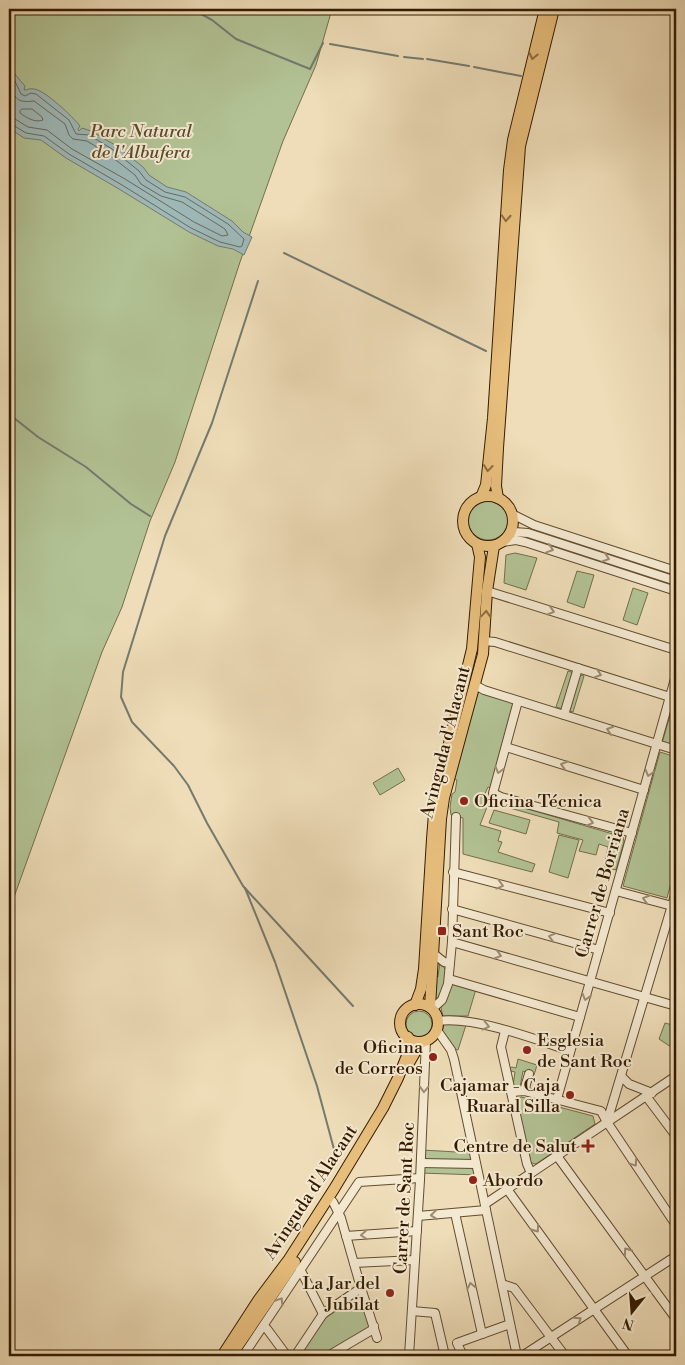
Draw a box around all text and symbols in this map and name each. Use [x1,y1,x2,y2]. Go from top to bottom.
one-way arrow [528,52,539,61]
park label: Parc Natural de l'Albufera [89,120,192,164]
one-way arrow [500,215,511,223]
one-way arrow [482,464,493,472]
one-way arrow [545,544,553,554]
one-way arrow [601,552,610,562]
one-way arrow [546,605,554,615]
one-way arrow [480,610,491,618]
street label: Avinguda d'Alacant [415,663,476,822]
one-way arrow [593,669,601,679]
one-way arrow [607,725,615,735]
one-way arrow [561,761,569,771]
one-way arrow [494,765,505,774]
one-way arrow [644,768,655,777]
place label: Oficina Técnica [474,790,603,813]
marker: Oficina Técnica [458,795,470,807]
street label: Carrer de Borriana [570,805,635,961]
one-way arrow [585,816,593,826]
one-way arrow [496,879,504,889]
one-way arrow [642,894,651,905]
place label: Sant Roc [452,920,524,943]
marker: Sant Roc [436,925,448,937]
one-way arrow [549,932,557,942]
one-way arrow [494,949,502,959]
one-way arrow [581,992,592,1001]
one-way arrow [482,1020,490,1031]
place label: Esglesia de Sant Roc [537,1029,632,1073]
place label: Oficina de Correos [335,1036,424,1080]
marker: Esglesia de Sant Roc [521,1044,533,1056]
marker: Oficina de Correos [427,1051,439,1063]
place label: Cajamar - Caja Ruaral Silla [440,1074,561,1118]
one-way arrow [419,1086,429,1093]
marker: Cajamar - Caja Ruaral Silla [564,1089,576,1101]
street label: Avinguda d'Alacant [258,1120,363,1265]
street label: Carrer de Sant Roc [389,1121,420,1275]
place label: Centre de Salut [454,1135,578,1158]
marker: Centre de Salut [581,1139,595,1153]
one-way arrow [628,1157,637,1167]
place label: Abordo [482,1169,543,1192]
marker: Abordo [467,1174,479,1186]
one-way arrow [430,1209,438,1220]
one-way arrow [530,1223,539,1232]
one-way arrow [360,1229,368,1240]
one-way arrow [625,1248,633,1257]
place label: La Jar del Jubilat [302,1272,381,1316]
one-way arrow [466,1282,477,1291]
marker: La Jar del Jubilat [384,1287,396,1299]
north arrow [608,1288,658,1338]
one-way arrow [273,1297,283,1306]
text: N [621,1313,636,1334]
one-way arrow [572,1317,581,1326]

